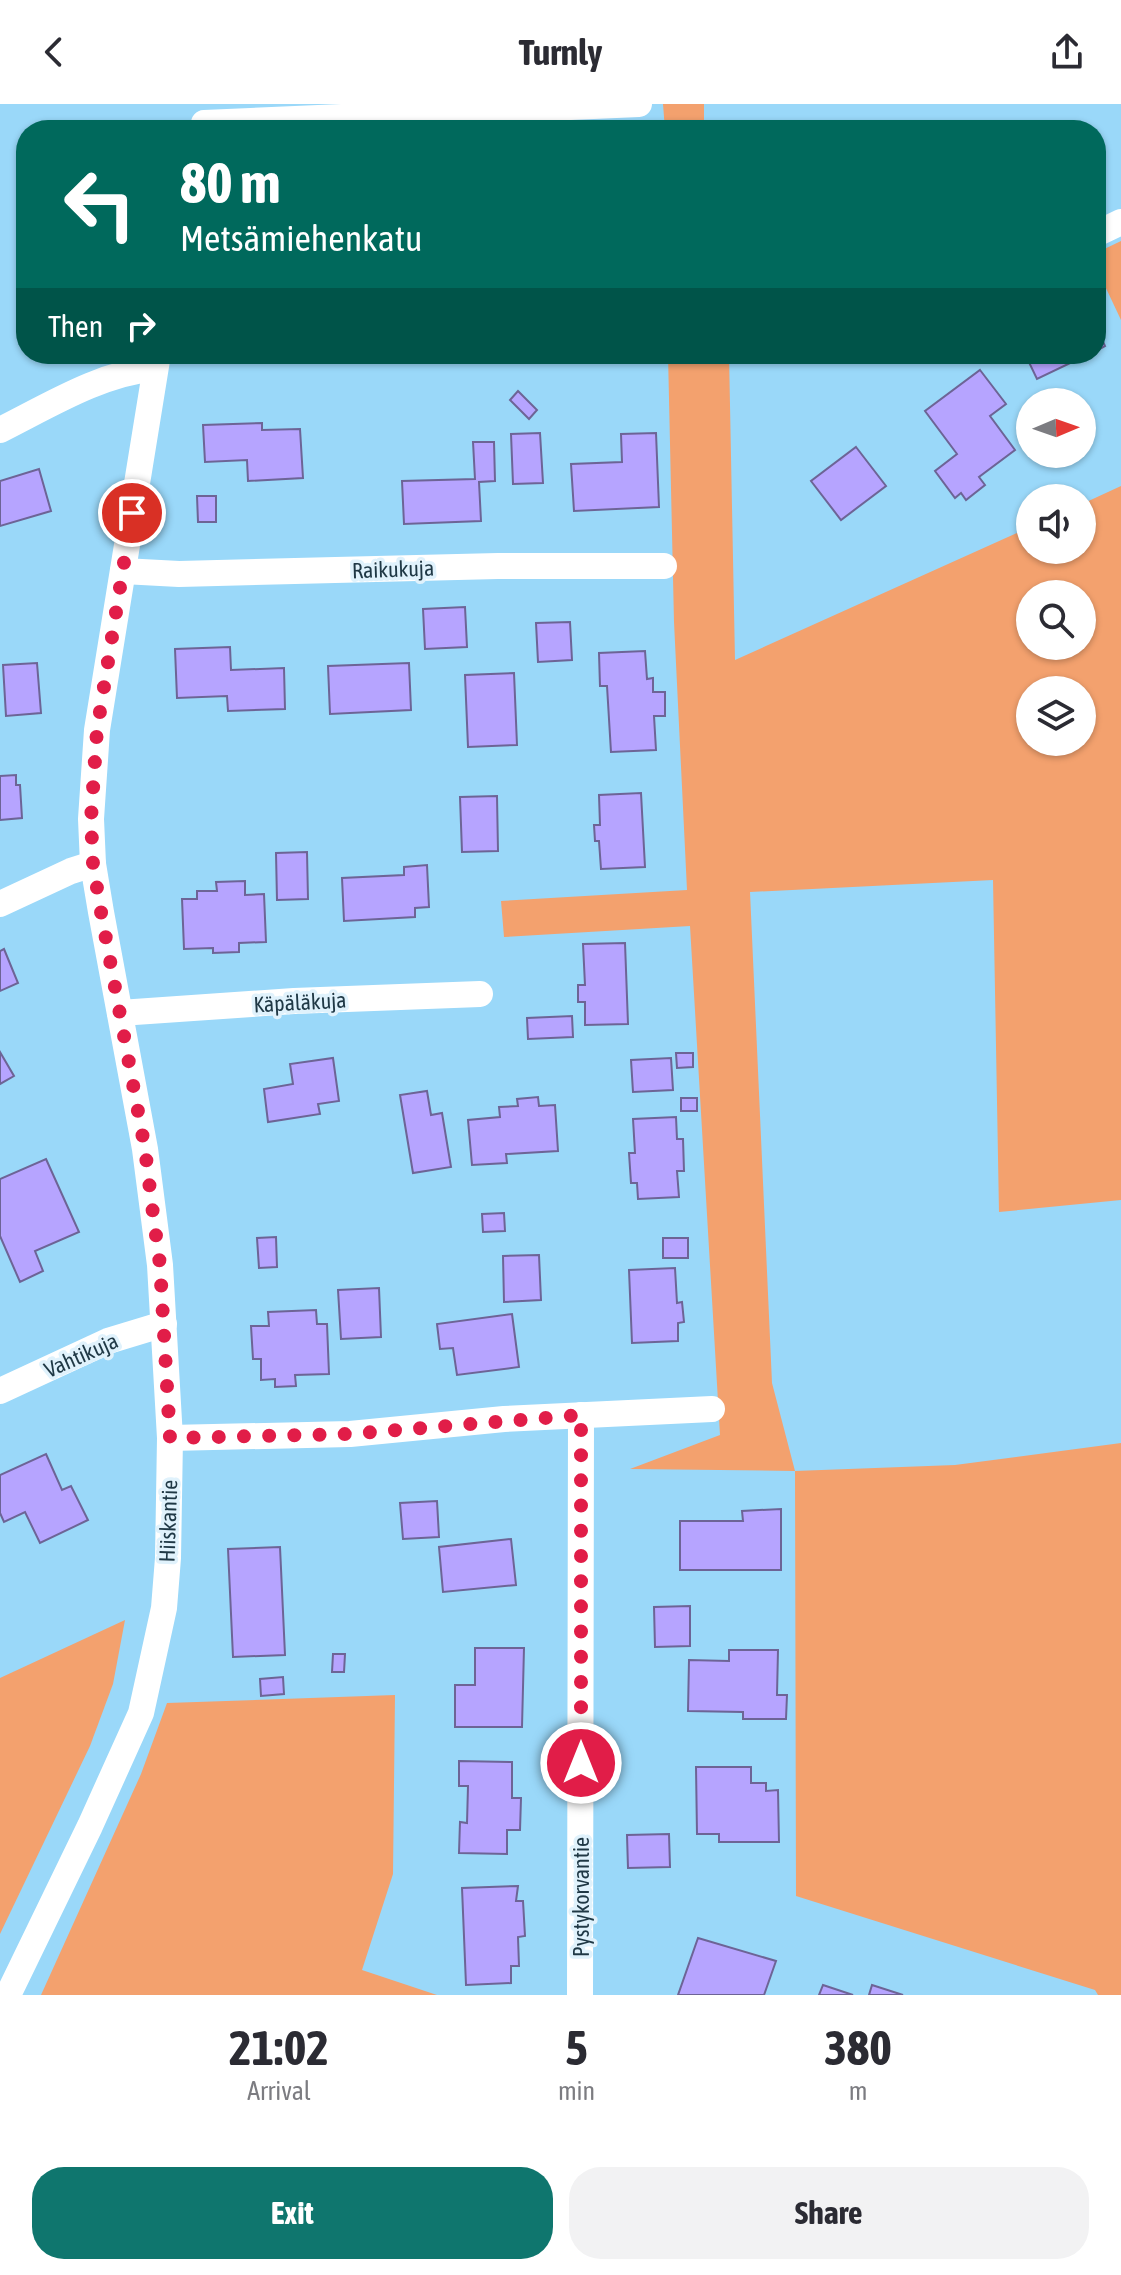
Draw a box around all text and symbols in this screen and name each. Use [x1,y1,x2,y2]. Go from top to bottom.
icon: back [32,30,76,74]
icon: share [1045,30,1089,74]
text: Turnly [519,31,602,73]
text: 80 m [180,151,281,215]
icon: left [48,152,152,256]
text: Metsämiehenkatu [180,217,422,259]
icon: right [119,304,163,348]
text: Then [48,309,103,343]
north arrow [1016,388,1096,468]
map controls [1016,388,1096,756]
pin [98,479,166,547]
button: sound [1016,484,1096,564]
icon: arrive [110,491,154,535]
street label: Raikukuja [351,555,435,583]
button: search [1016,580,1096,660]
button: layers [1016,676,1096,756]
street label: Käpäläkuja [253,987,347,1017]
street label: Vahtikuja [40,1327,122,1383]
street label: Hiiskantie [154,1479,182,1563]
position arrow [539,1721,623,1805]
street label: Pystykorvantie [568,1837,594,1957]
text: 21:02 [229,2020,329,2075]
text: 5 [565,2020,588,2075]
text: 380 [824,2020,892,2075]
text: Arrival [247,2076,311,2106]
text: min [558,2076,595,2106]
text: m [849,2076,867,2106]
button: Exit [32,2167,553,2259]
button: Share [569,2167,1089,2259]

